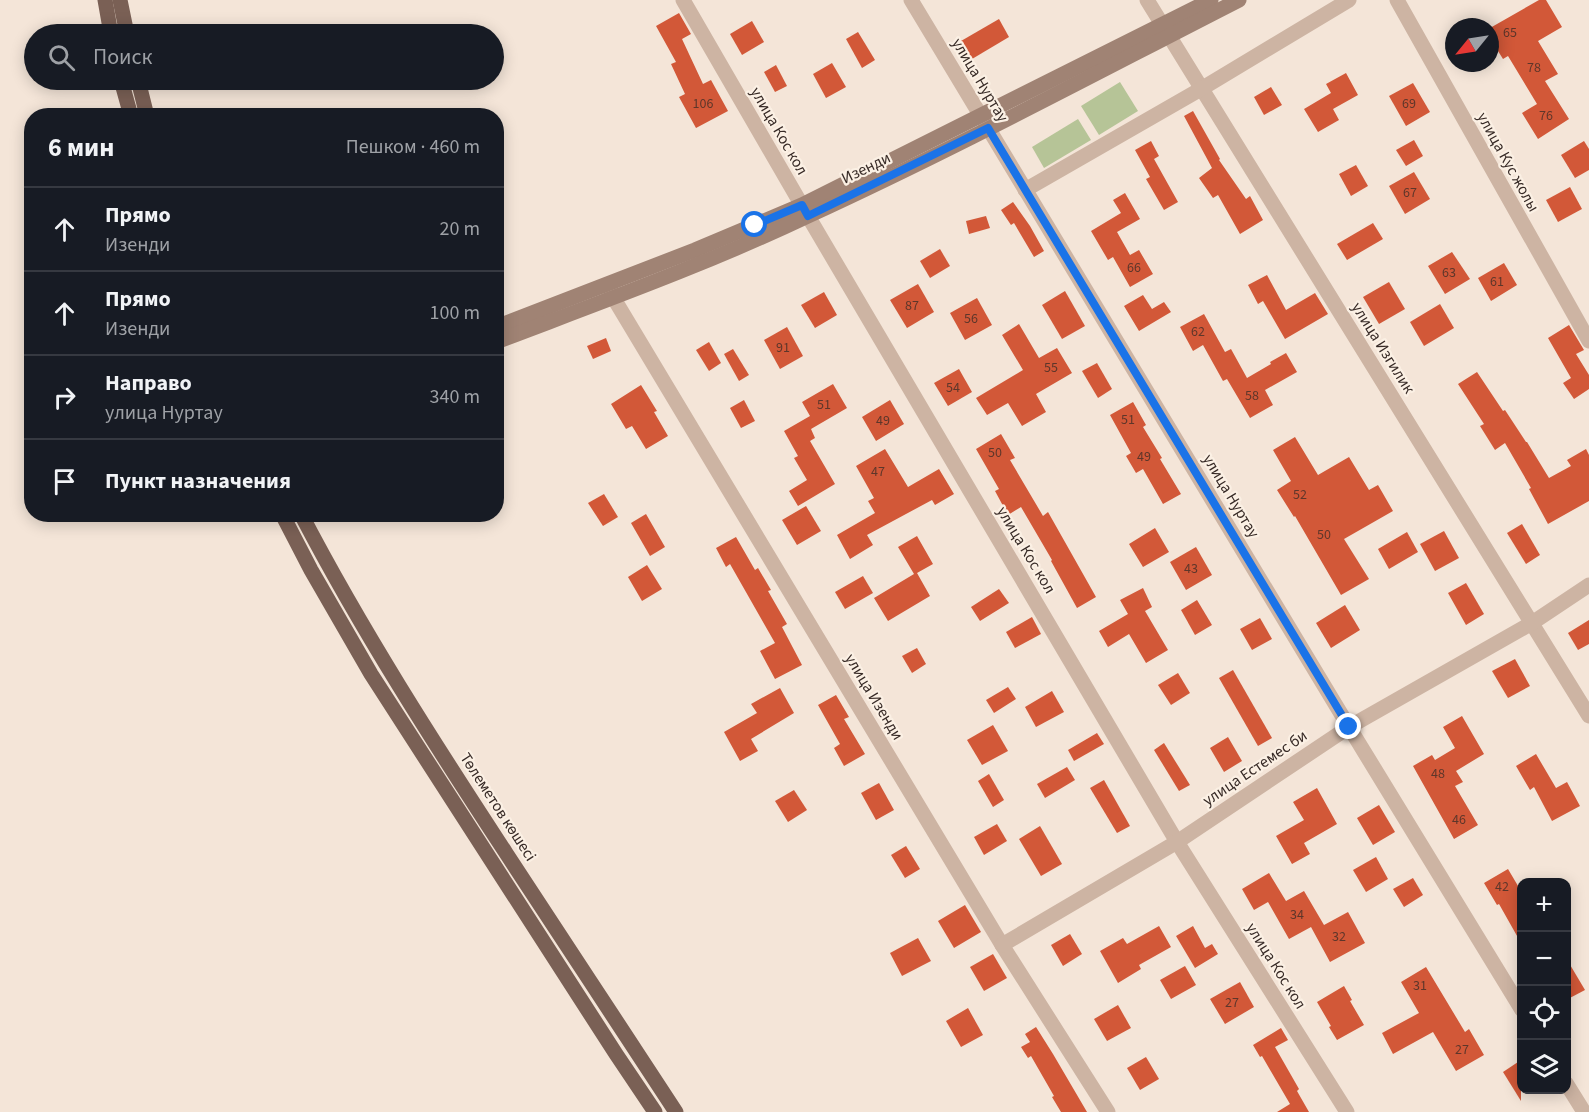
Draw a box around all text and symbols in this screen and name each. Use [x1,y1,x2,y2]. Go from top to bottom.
north arrow [1445,18,1499,72]
house number: 65 [1503,23,1517,43]
search box [24,24,504,90]
street label: улица Нуртау [946,34,1014,126]
icon: search [45,41,78,74]
text: Поиск [93,41,152,73]
house number: 78 [1527,58,1541,78]
street label: улица Кос кол [745,83,813,179]
house number: 106 [693,94,713,114]
house number: 69 [1402,94,1416,114]
house number: 76 [1539,106,1553,126]
street label: улица Кус жолы [1472,108,1544,216]
text: 6 мин [48,129,114,166]
text: Пешком · 460 m [346,133,480,161]
street label: Изенди [838,147,894,189]
house number: 67 [1403,183,1417,203]
text: Прямо [105,199,171,231]
route start [741,211,767,237]
icon: ahead [48,213,81,246]
text: 20 m [440,215,480,243]
text: Изенди [105,231,170,259]
house number: 66 [1127,258,1141,278]
house number: 63 [1442,263,1456,283]
house number: 61 [1490,272,1504,292]
text: Прямо [105,283,171,315]
house number: 87 [905,296,919,316]
icon: ahead [48,297,81,330]
street label: улица Изгилик [1346,298,1420,398]
text: 100 m [430,299,480,327]
house number: 56 [964,309,978,329]
text: Изенди [105,315,170,343]
house number: 62 [1191,322,1205,342]
house number: 91 [776,338,790,358]
house number: 55 [1044,358,1058,378]
text: Направо [105,367,192,399]
house number: 54 [946,378,960,398]
icon: right [48,381,81,414]
text: 340 m [430,383,480,411]
house number: 58 [1245,386,1259,406]
house number: 51 [817,395,831,415]
text: улица Нуртау [105,399,223,427]
house number: 51 [1121,410,1135,430]
house number: 49 [876,411,890,431]
house number: 50 [988,443,1002,463]
house number: 49 [1137,447,1151,467]
street label: улица Нуртау [1197,450,1265,542]
house number: 47 [871,462,885,482]
icon: arrive [48,465,81,498]
text: Пункт назначения [105,465,291,497]
house number: 52 [1293,485,1307,505]
street label: улица Кос кол [991,502,1061,598]
house number: 50 [1317,525,1331,545]
house number: 43 [1184,559,1198,579]
street label: улица Изенди [839,650,909,744]
route end [1335,713,1361,739]
street label: улица Естемес би [1198,725,1312,811]
street label: Төлеметов көшесі [455,749,541,865]
house number: 48 [1431,764,1445,784]
house number: 46 [1452,810,1466,830]
house number: 42 [1495,877,1509,897]
map controls [1517,878,1571,1094]
button: + [1517,878,1571,932]
house number: 34 [1290,905,1304,925]
street label: улица Кос кол [1241,918,1311,1014]
house number: 32 [1332,927,1346,947]
button: − [1517,932,1571,986]
house number: 31 [1413,976,1427,996]
button: locate [1517,986,1571,1040]
house number: 27 [1225,993,1239,1013]
house number: 27 [1455,1040,1469,1060]
button: layers [1517,1040,1571,1094]

